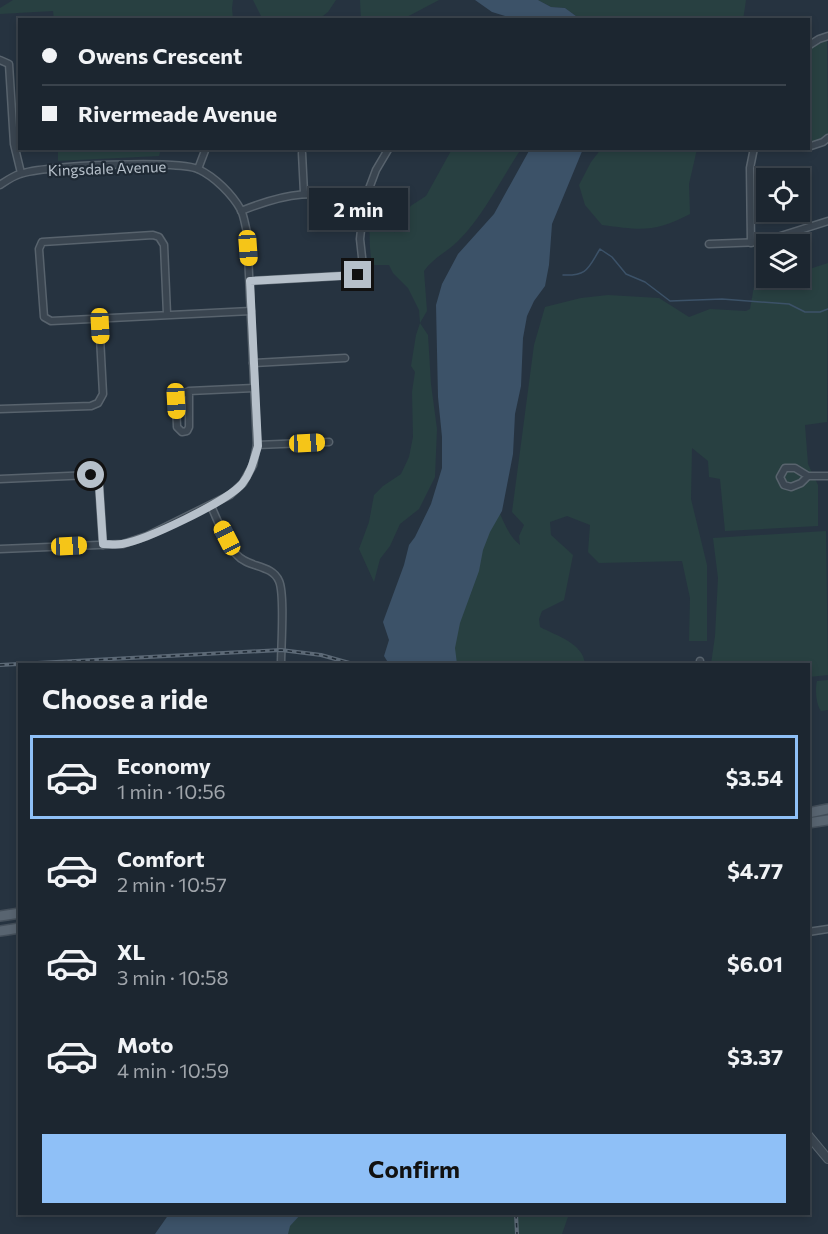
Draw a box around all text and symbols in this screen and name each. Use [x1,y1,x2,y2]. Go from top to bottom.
text: Owens Crescent [78,42,242,69]
text: Rivermeade Avenue [78,100,277,127]
street label: Kingsdale Avenue [47,157,167,179]
map controls [756,168,810,288]
button: locate [756,168,810,222]
callout: 2 min [308,188,407,230]
text: 2 min [334,197,383,221]
car [238,229,258,267]
button: layers [756,234,810,288]
route end [344,261,371,288]
car [90,308,110,344]
car [166,383,186,419]
car [289,433,325,453]
route start [77,461,104,488]
car [211,518,243,558]
car [51,536,87,556]
text: Choose a ride [42,682,208,715]
icon: car [45,750,99,804]
text: Economy [117,752,211,779]
text: $3.54 [726,764,783,791]
text: 1 min · 10:56 [117,779,226,803]
icon: car [45,843,99,897]
text: Comfort [117,845,205,872]
text: $4.77 [727,857,783,884]
text: 2 min · 10:57 [117,872,227,896]
icon: car [45,936,99,990]
text: XL [117,938,145,965]
text: $6.01 [727,950,783,977]
text: 3 min · 10:58 [117,965,229,989]
icon: car [45,1029,99,1083]
text: Moto [117,1031,173,1058]
text: $3.37 [727,1043,783,1070]
text: 4 min · 10:59 [117,1058,229,1082]
button: Confirm [42,1134,786,1203]

